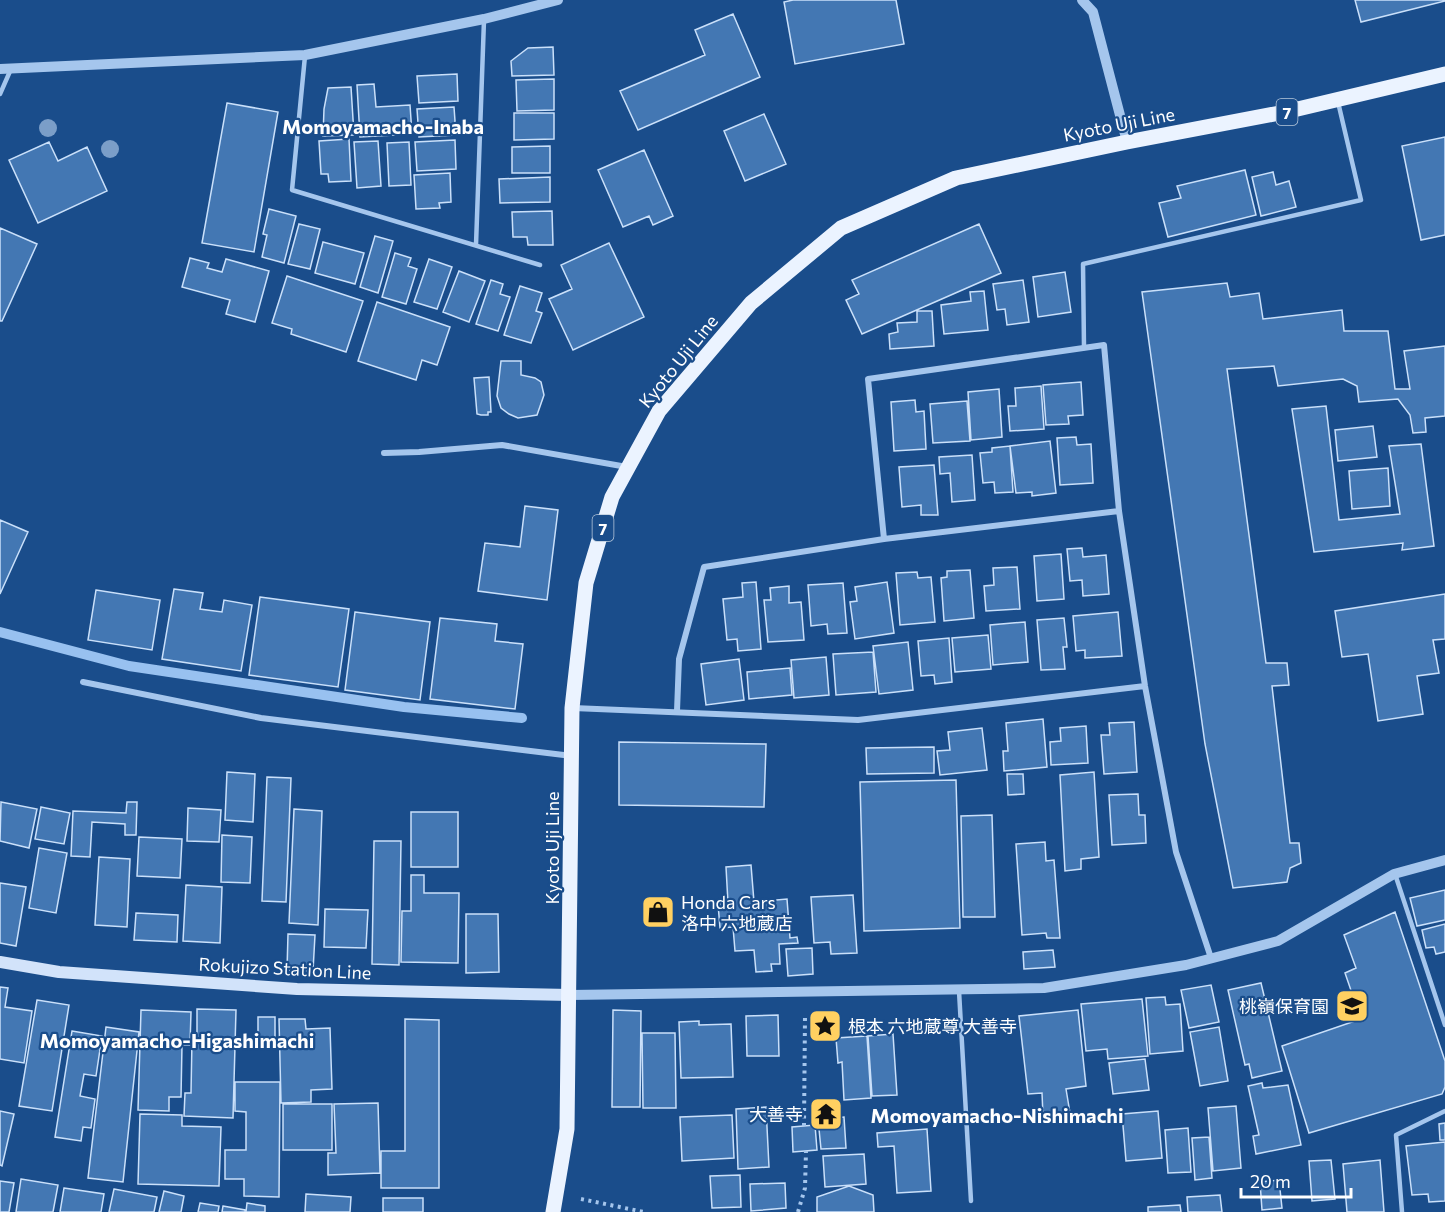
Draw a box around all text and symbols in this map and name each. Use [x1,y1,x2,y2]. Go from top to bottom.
road number: 7 [1276,99,1298,125]
street label: Kyoto Uji Line [1061,102,1177,146]
district label: Momoyamacho-Inaba [282,114,484,138]
street label: Kyoto Uji Line [634,310,722,412]
road number: 7 [592,515,614,541]
street label: Kyoto Uji Line [541,791,563,905]
place label: Honda Cars 洛中 六地蔵店 [681,891,792,934]
shop icon: Honda Cars 洛中 六地蔵店 [640,894,676,930]
street label: Rokujizo Station Line [198,952,372,984]
school or university icon: 桃嶺保育園 [1334,988,1370,1024]
place label: 桃嶺保育園 [1239,995,1329,1017]
place icon: 根本 六地蔵尊 大善寺 [807,1008,843,1044]
place label: 根本 六地蔵尊 大善寺 [848,1015,1017,1037]
district label: Momoyamacho-Higashimachi [40,1028,314,1052]
temple icon: 大善寺 [808,1096,844,1132]
place label: 大善寺 [749,1103,803,1125]
district label: Momoyamacho-Nishimachi [871,1103,1123,1127]
scale bar [1241,1161,1350,1199]
text: 20 m [1250,1170,1291,1192]

